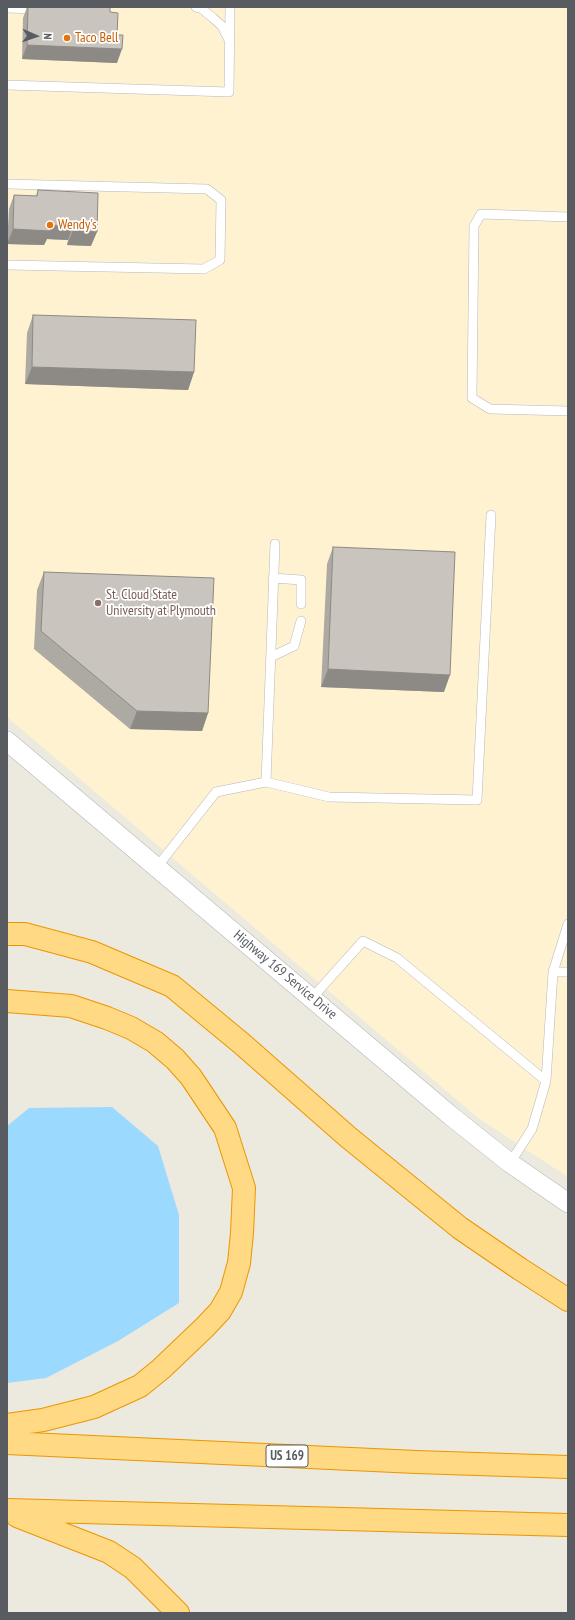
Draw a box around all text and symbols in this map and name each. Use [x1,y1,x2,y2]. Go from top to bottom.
north arrow [16,16,56,56]
place label: Taco Bell [75,30,118,46]
text: N [41,33,55,40]
marker: Taco Bell [62,33,72,43]
place label: Wendy's [58,217,97,233]
marker: Wendy's [45,220,55,230]
place label: St. Cloud State University at Plymouth [106,587,216,620]
marker: St. Cloud State University at Plymouth [93,598,103,608]
street label: Highway 169 Service Drive [230,927,340,1023]
road number: US 169 [266,1445,308,1467]

